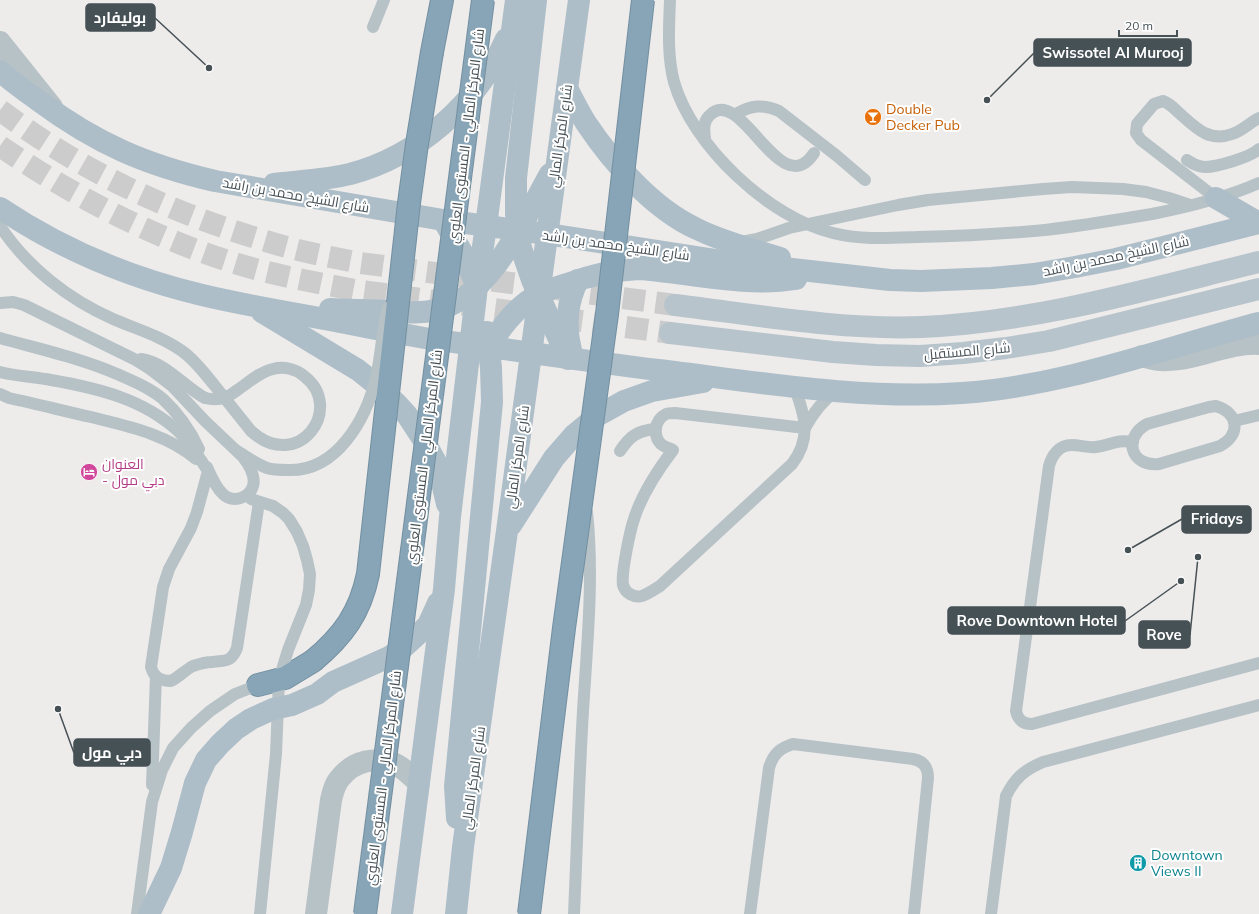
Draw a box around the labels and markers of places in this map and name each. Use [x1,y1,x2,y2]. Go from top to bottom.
callout: بوليفارد [86,4,155,31]
callout: Swissotel Al Murooj [1034,39,1191,66]
place label: Double Decker Pub [886,100,960,134]
bar icon: Double Decker Pub [863,107,883,127]
place label: العنوان - دبي مول [102,455,165,492]
hotel icon: العنوان - دبي مول [79,462,99,482]
callout: Fridays [1182,506,1251,533]
callout: Rove Downtown Hotel [948,607,1125,634]
callout: Rove [1139,621,1190,648]
callout: دبي مول [74,739,150,766]
place label: Downtown Views II [1151,846,1223,880]
building icon: Downtown Views II [1128,853,1148,873]

